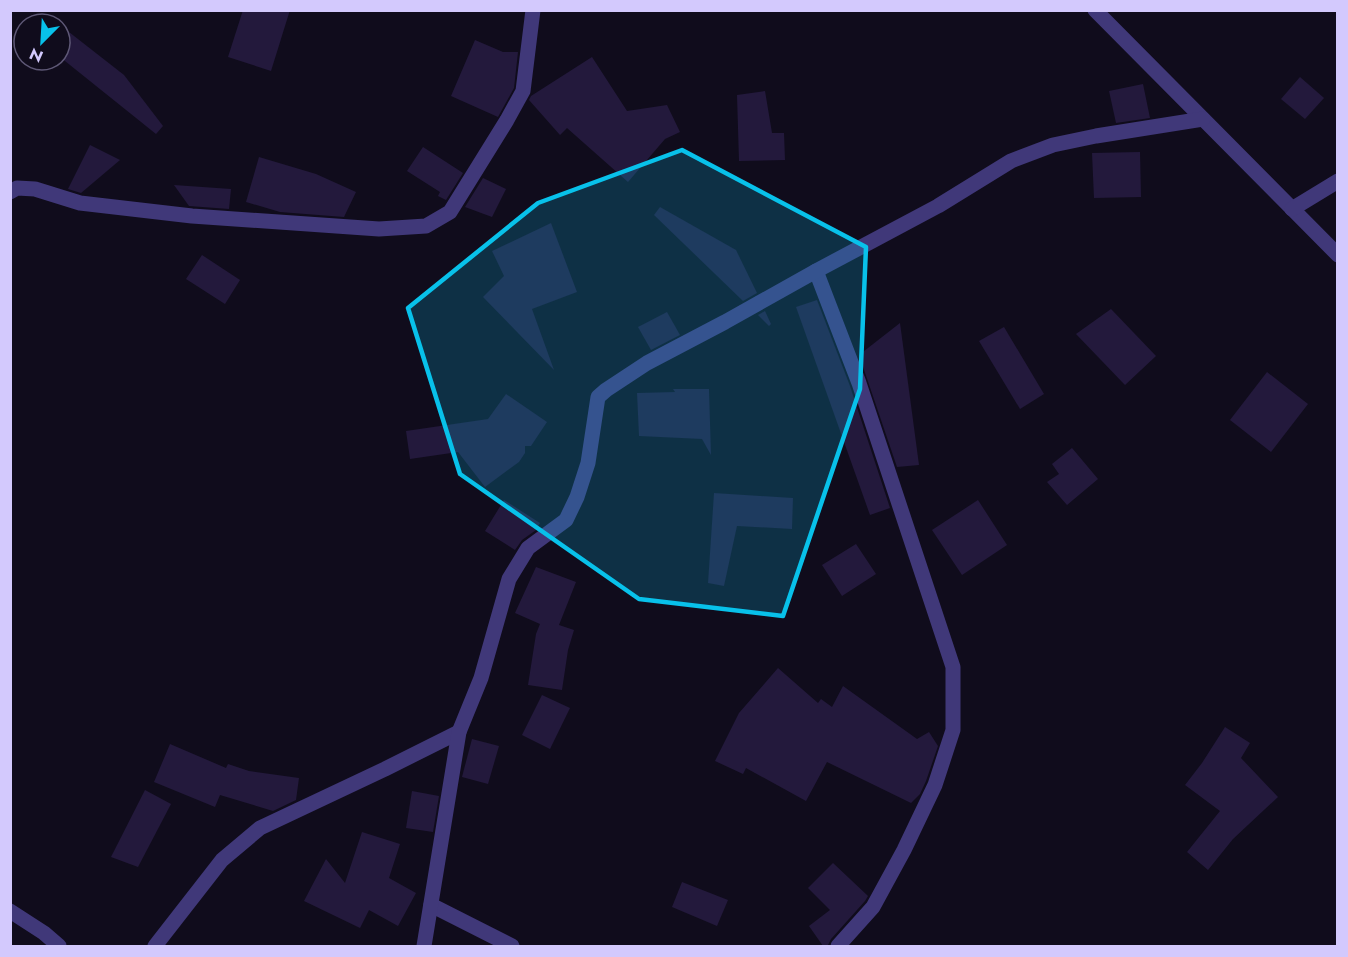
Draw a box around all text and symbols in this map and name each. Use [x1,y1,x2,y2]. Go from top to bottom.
north arrow [12,12,72,72]
text: N [26,42,47,68]

